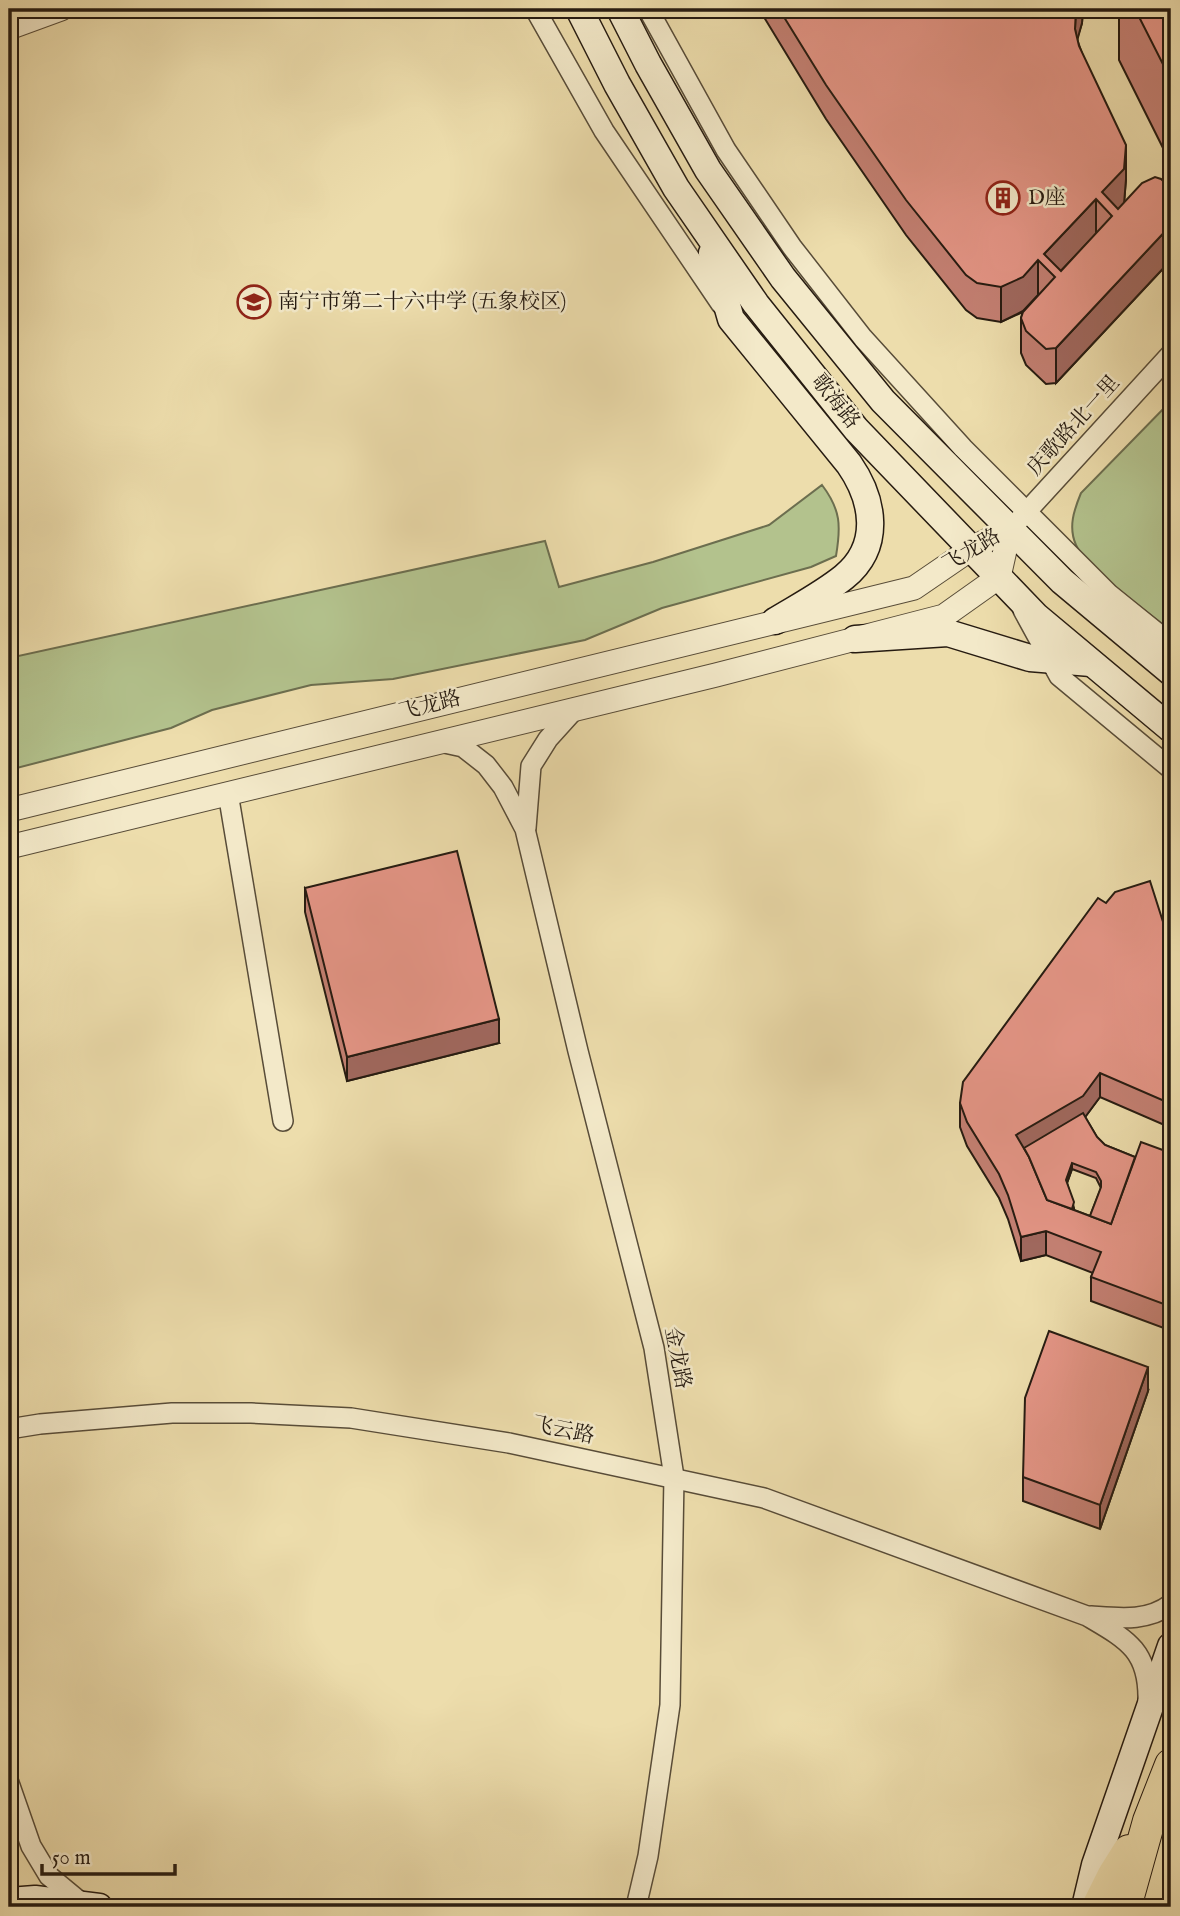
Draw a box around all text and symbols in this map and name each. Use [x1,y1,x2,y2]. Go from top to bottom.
building icon: D座 [984,179,1022,217]
place label: D座 [1028,185,1066,212]
school or university icon: 南宁市第二十六中学 (五象校区) [235,283,273,321]
place label: 南宁市第二十六中学 (五象校区) [278,289,566,316]
street label: 歌海路 [805,369,865,435]
street label: 庆歌路北一里 [1022,370,1126,482]
street label: 飞龙路 [938,523,1006,579]
street label: 飞龙路 [396,685,464,727]
street label: 金龙路 [658,1325,696,1391]
street label: 飞云路 [529,1411,597,1451]
scale bar [42,1832,175,1876]
text: 50 m [52,1845,91,1872]

